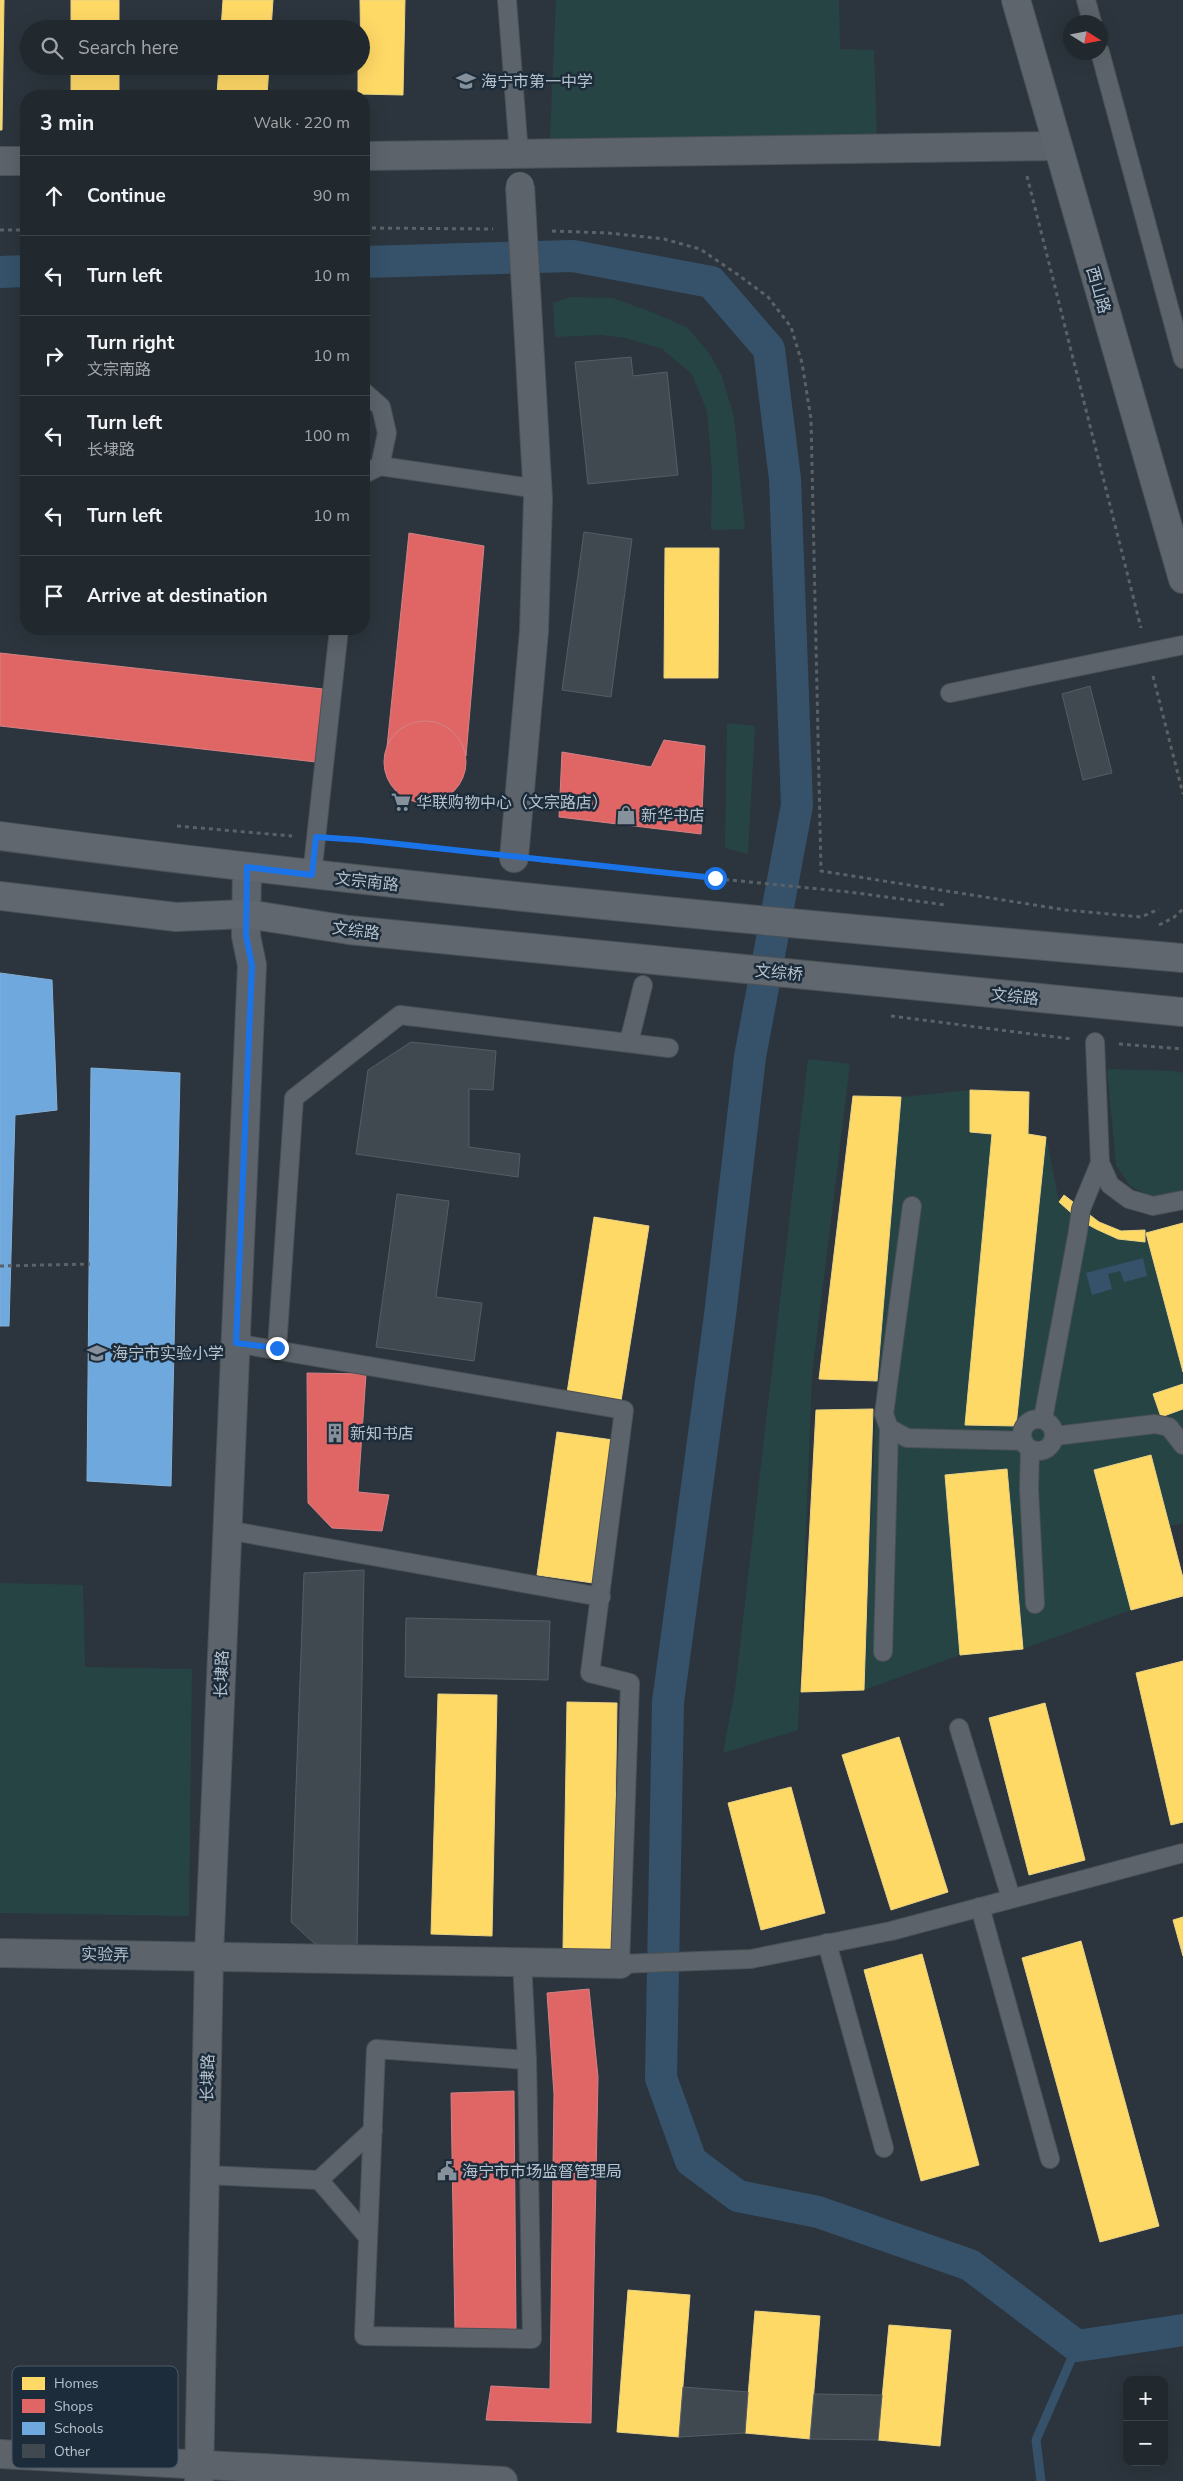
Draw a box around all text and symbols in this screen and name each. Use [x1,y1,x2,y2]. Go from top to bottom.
north arrow [1063,15,1108,60]
search box [20,20,370,75]
icon: search [38,34,66,62]
text: Search here [78,35,179,61]
school or university icon: 海宁市第一中学 [455,70,477,92]
place label: 海宁市第一中学 [481,71,593,93]
text: 3 min [40,109,94,137]
text: Walk · 220 m [254,112,350,134]
icon: ahead [40,182,68,210]
text: Continue [87,183,166,209]
text: 90 m [313,185,350,207]
icon: left [40,262,68,290]
text: Turn left [87,263,162,289]
street label: 西山路 [1081,264,1115,316]
text: 10 m [313,265,350,287]
text: Turn right [87,330,174,356]
icon: right [40,342,68,370]
text: 10 m [313,345,350,367]
text: 文宗南路 [87,359,151,381]
text: Turn left [87,410,162,436]
icon: left [40,422,68,450]
text: 100 m [303,425,350,447]
text: 长埭路 [87,439,135,461]
icon: left [40,502,68,530]
text: Turn left [87,503,162,529]
text: 10 m [313,505,350,527]
icon: arrive [40,582,68,610]
text: Arrive at destination [87,583,268,609]
supermarket icon: 华联购物中心（文宗路店） [390,791,412,813]
place label: 华联购物中心（文宗路店） [416,792,608,814]
shop icon: 新华书店 [615,804,637,826]
place label: 新华书店 [641,805,705,827]
route start [704,867,727,890]
street label: 文宗南路 [334,868,400,896]
street label: 文综路 [331,917,381,945]
street label: 文综桥 [754,960,804,986]
street label: 文综路 [990,984,1040,1010]
route end [266,1337,289,1360]
school or university icon: 海宁市实验小学 [86,1342,108,1364]
place label: 海宁市实验小学 [112,1343,224,1365]
building icon: 新知书店 [324,1422,346,1444]
place label: 新知书店 [350,1423,414,1445]
street label: 长埭路 [210,1650,234,1698]
street label: 实验弄 [81,1944,129,1966]
street label: 长埭路 [197,2054,219,2102]
public building icon: 海宁市市场监督管理局 [436,2160,458,2182]
place label: 海宁市市场监督管理局 [462,2161,622,2183]
legend [12,2366,178,2468]
text: Homes [54,2374,99,2393]
map controls [1123,2376,1168,2466]
button: + [1123,2376,1168,2421]
text: Shops [54,2397,94,2416]
text: Schools [54,2419,104,2438]
button: − [1123,2421,1168,2466]
text: Other [54,2442,90,2461]

